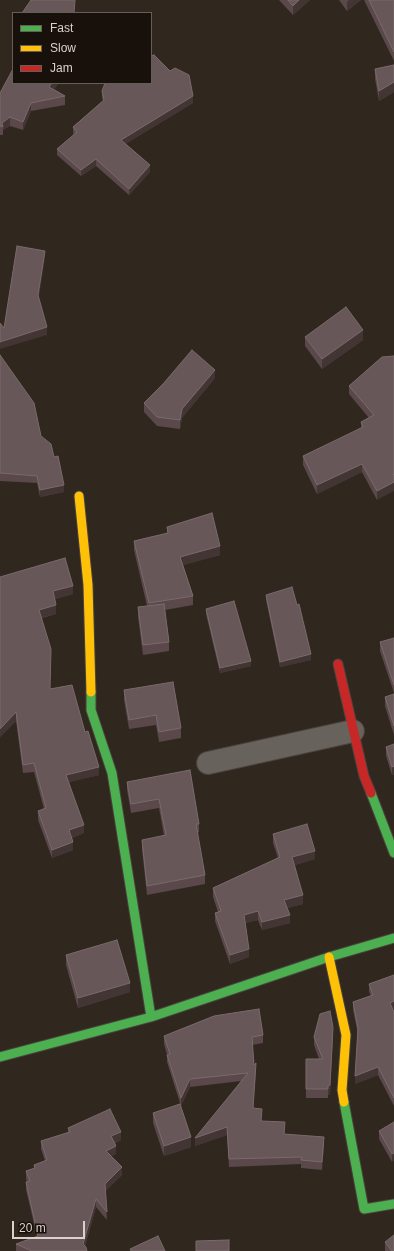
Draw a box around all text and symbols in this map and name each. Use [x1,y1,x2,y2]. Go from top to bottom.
legend [12,12,152,84]
text: Fast [50,21,73,35]
text: Slow [50,41,76,55]
text: Jam [50,61,73,75]
scale bar [14,1213,87,1239]
text: 20 m [19,1221,46,1235]

